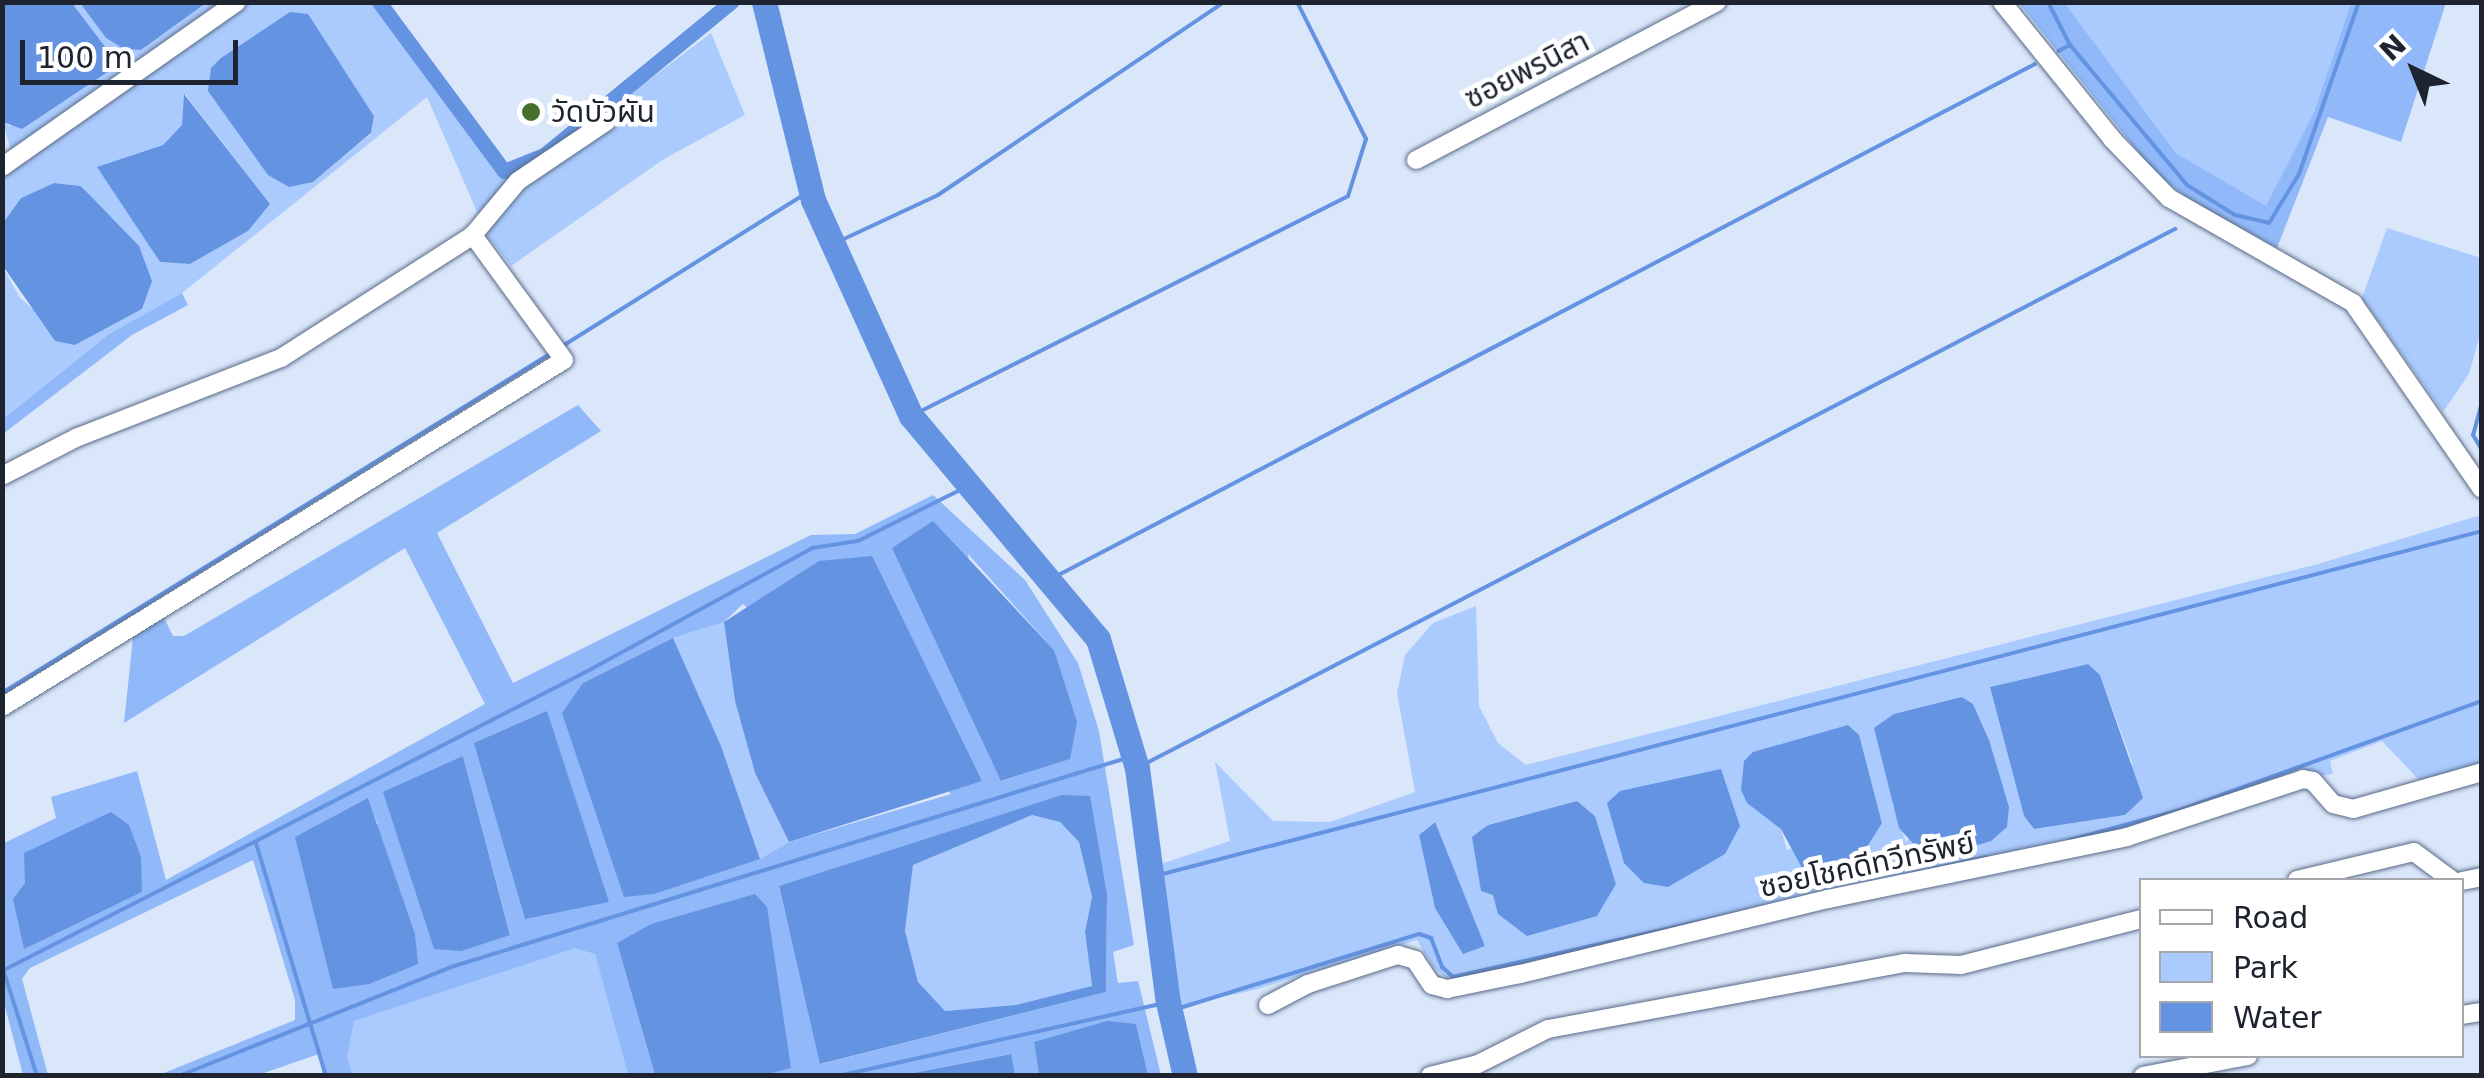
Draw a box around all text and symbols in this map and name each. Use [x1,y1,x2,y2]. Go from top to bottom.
scale bar [25,20,242,82]
north arrow [2364,20,2464,120]
street label: ซอยพรนิสา [1459,23,1595,117]
text: N [2373,28,2413,68]
text: 100 m [37,40,133,75]
place label: วัดบัวผัน [551,94,655,130]
marker: วัดบัวผัน [520,101,542,123]
street label: ซอยโชคดีทวีทรัพย์ [1756,825,1978,905]
legend [2139,878,2464,1058]
text: Road [2233,900,2308,935]
text: Park [2233,950,2298,985]
text: Water [2233,1000,2322,1035]

